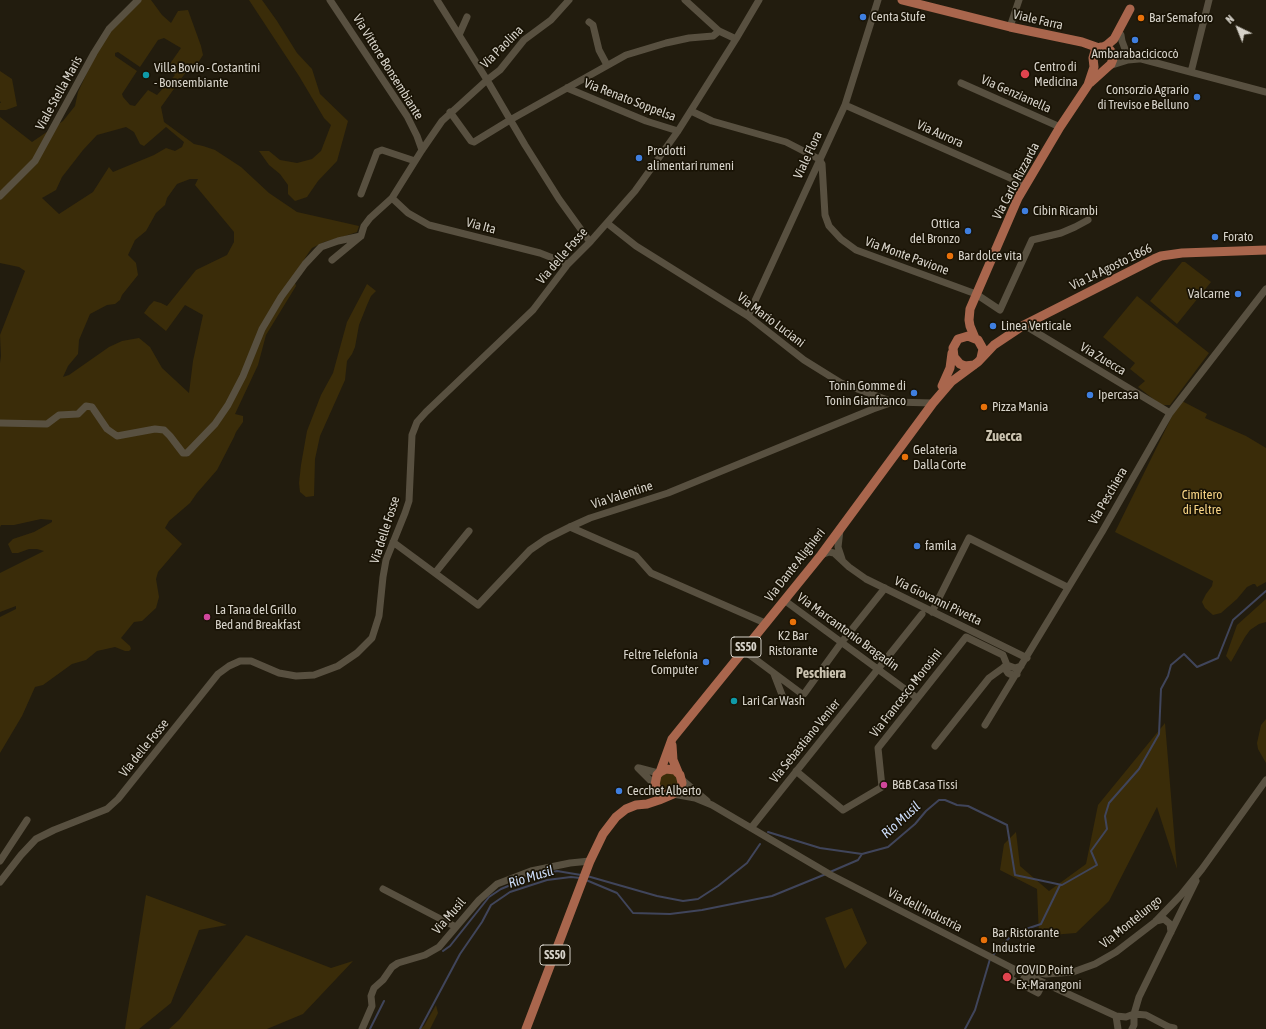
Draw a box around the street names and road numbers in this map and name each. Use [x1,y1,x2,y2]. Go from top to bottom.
street label: Viale Farra [1011,7,1065,33]
street label: Via Vittore Bonsembiante [349,12,427,122]
street label: Via Paolina [477,22,527,72]
street label: Viale Stella Maris [32,53,86,133]
street label: Via Genzianella [979,72,1053,116]
street label: Via Renato Soppelsa [582,75,678,125]
street label: Via Aurora [914,117,966,151]
street label: Viale Flora [790,129,826,181]
street label: Via Carlo Rizzarda [989,140,1043,222]
street label: Via Ita [464,215,498,237]
street label: Via delle Fosse [533,225,591,287]
street label: Via Monte Pavione [863,234,951,278]
street label: Via 14 Agosto 1866 [1067,240,1155,294]
street label: Via Mario Luciani [734,289,808,351]
street label: Via Zuecca [1077,339,1129,379]
street label: Via Peschiera [1085,465,1131,527]
street label: Via Valentine [589,478,655,512]
street label: Via delle Fosse [367,494,403,566]
street label: Via Dante Alighieri [762,525,828,605]
street label: Via Giovanni Pivetta [892,573,984,629]
street label: Via Marcantonio Bragadin [794,590,902,674]
road number: SS50 [731,637,761,657]
street label: Via Francesco Morosini [867,646,945,740]
street label: Via Sebastiano Venier [766,696,844,786]
street label: Via delle Fosse [116,716,172,780]
street label: Via dell'Industria [885,885,965,935]
street label: Via Montelungo [1097,892,1165,952]
street label: Via Musil [429,895,469,937]
road number: SS50 [540,945,570,965]

